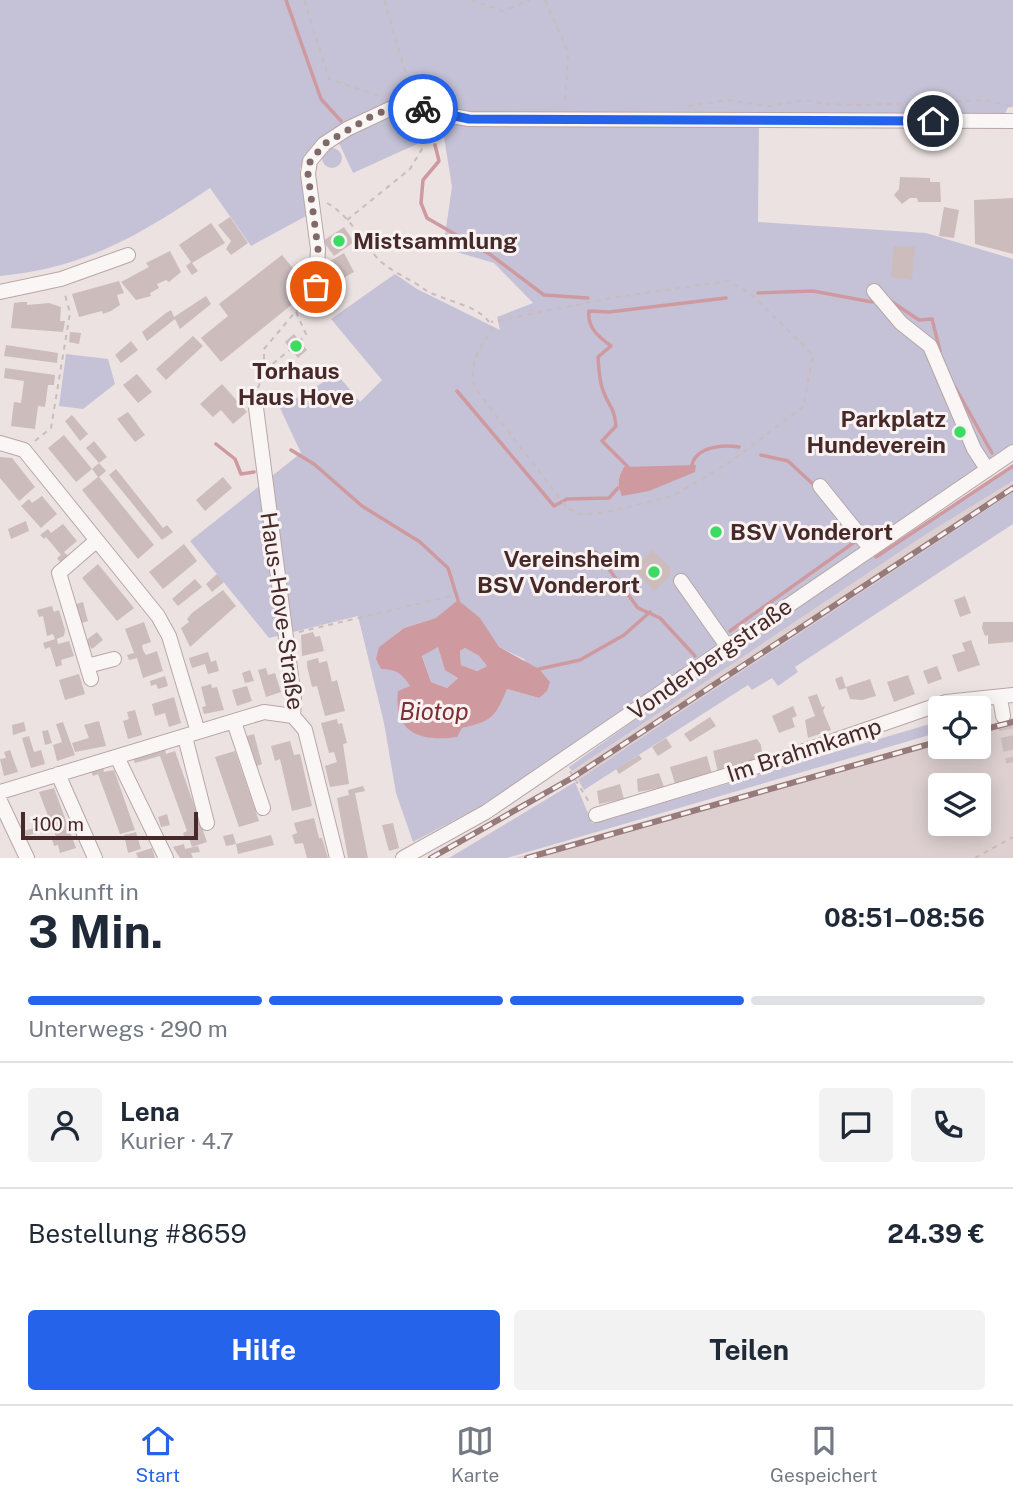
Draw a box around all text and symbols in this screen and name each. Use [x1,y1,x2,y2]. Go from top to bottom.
courier [388,74,458,144]
icon: bike [404,90,442,128]
pin [903,91,963,151]
icon: home [914,102,952,140]
place label: Mistsammlung [353,227,517,254]
marker: Mistsammlung [331,233,347,249]
pin [286,257,346,317]
icon: bag [297,268,335,306]
marker: Torhaus Haus Hove [288,338,304,354]
place label: Torhaus Haus Hove [238,357,354,410]
place label: Parkplatz Hundeverein [807,405,946,458]
marker: Parkplatz Hundeverein [952,424,968,440]
street label: Haus-Hove-Straße [255,510,310,712]
place label: BSV Vonderort [730,518,893,545]
marker: BSV Vonderort [708,524,724,540]
place label: Vereinsheim BSV Vonderort [477,545,640,598]
marker: Vereinsheim BSV Vonderort [646,564,662,580]
street label: Vonderbergstraße [623,592,797,725]
map controls [928,696,991,836]
button: locate [928,696,991,759]
water label: Biotop [399,697,469,725]
street label: Im Brahmkamp [723,712,884,787]
button: layers [928,773,991,836]
scale bar [21,809,198,841]
text: 100 m [32,813,84,835]
text: Ankunft in [28,878,139,905]
text: 08:51–08:56 [824,902,985,933]
text: 3 Min. [28,904,163,958]
text: Unterwegs · 290 m [28,1015,228,1042]
button: person [28,1088,102,1162]
button: chat [819,1088,893,1162]
button: phone [911,1088,985,1162]
text: Lena [120,1096,180,1127]
text: Kurier · 4.7 [120,1127,234,1154]
text: Bestellung #8659 [28,1218,247,1249]
text: 24.39 € [887,1218,985,1249]
button: Hilfe [28,1310,500,1390]
button: Teilen [514,1310,985,1390]
tab: Start [135,1422,180,1486]
tab: Karte [451,1422,499,1486]
tab: Gespeichert [770,1422,878,1486]

